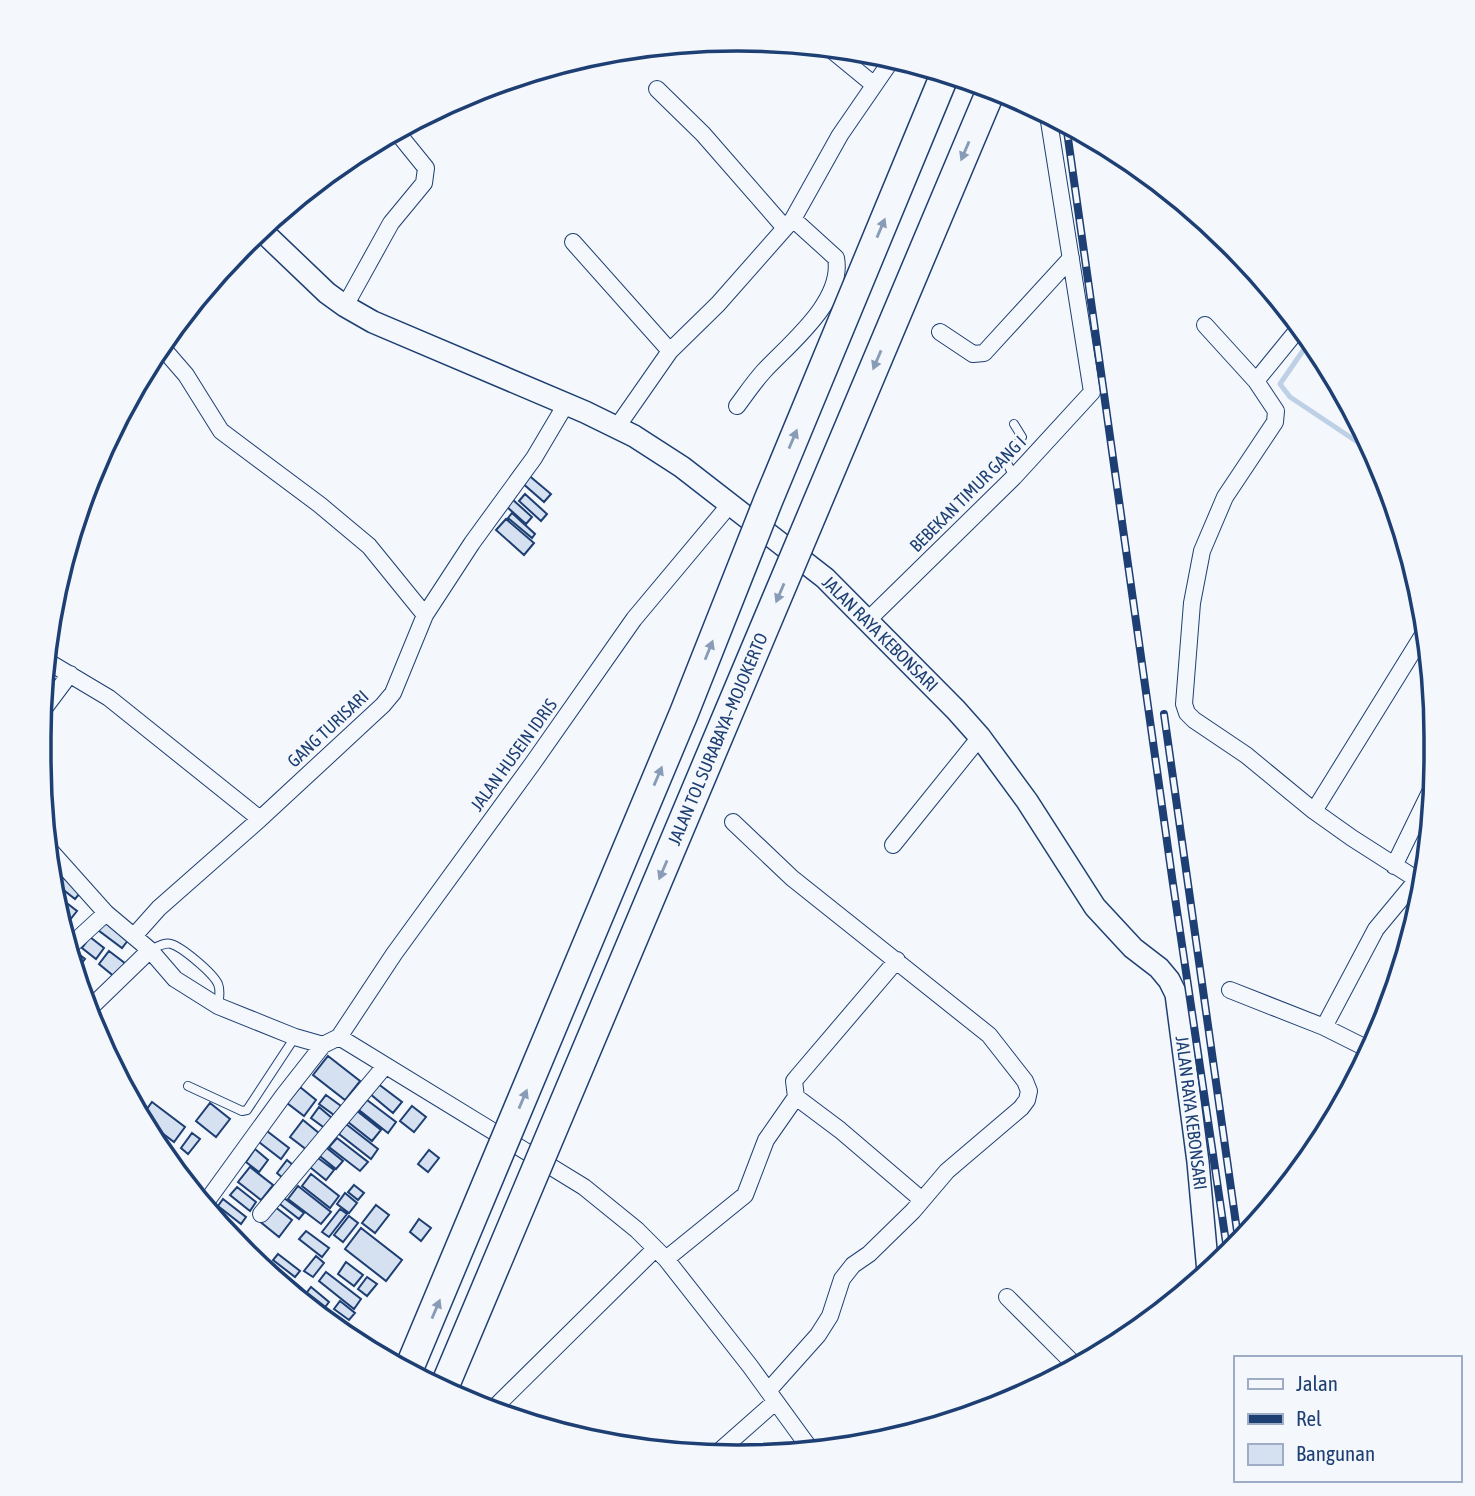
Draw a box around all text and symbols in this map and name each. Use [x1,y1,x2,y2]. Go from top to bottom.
one-way arrow [960,140,971,161]
one-way arrow [875,218,886,239]
one-way arrow [872,350,883,371]
one-way arrow [788,428,799,449]
street label: BEBEKAN TIMUR GANG I [905,431,1030,556]
street label: JALAN RAYA KEBONSARI [818,571,943,696]
one-way arrow [774,582,785,603]
street label: JALAN TOL SURABAYA–MOJOKERTO [663,630,772,848]
one-way arrow [703,639,714,660]
street label: GANG TURISARI [283,686,373,771]
street label: JALAN HUSEIN IDRIS [466,694,562,815]
one-way arrow [652,765,663,786]
one-way arrow [657,860,668,881]
street label: JALAN RAYA KEBONSARI [1172,1035,1211,1191]
one-way arrow [517,1089,529,1109]
one-way arrow [430,1298,441,1319]
legend [1234,1356,1461,1482]
text: Jalan [1296,1371,1338,1395]
text: Rel [1296,1406,1322,1430]
text: Bangunan [1296,1441,1375,1465]

